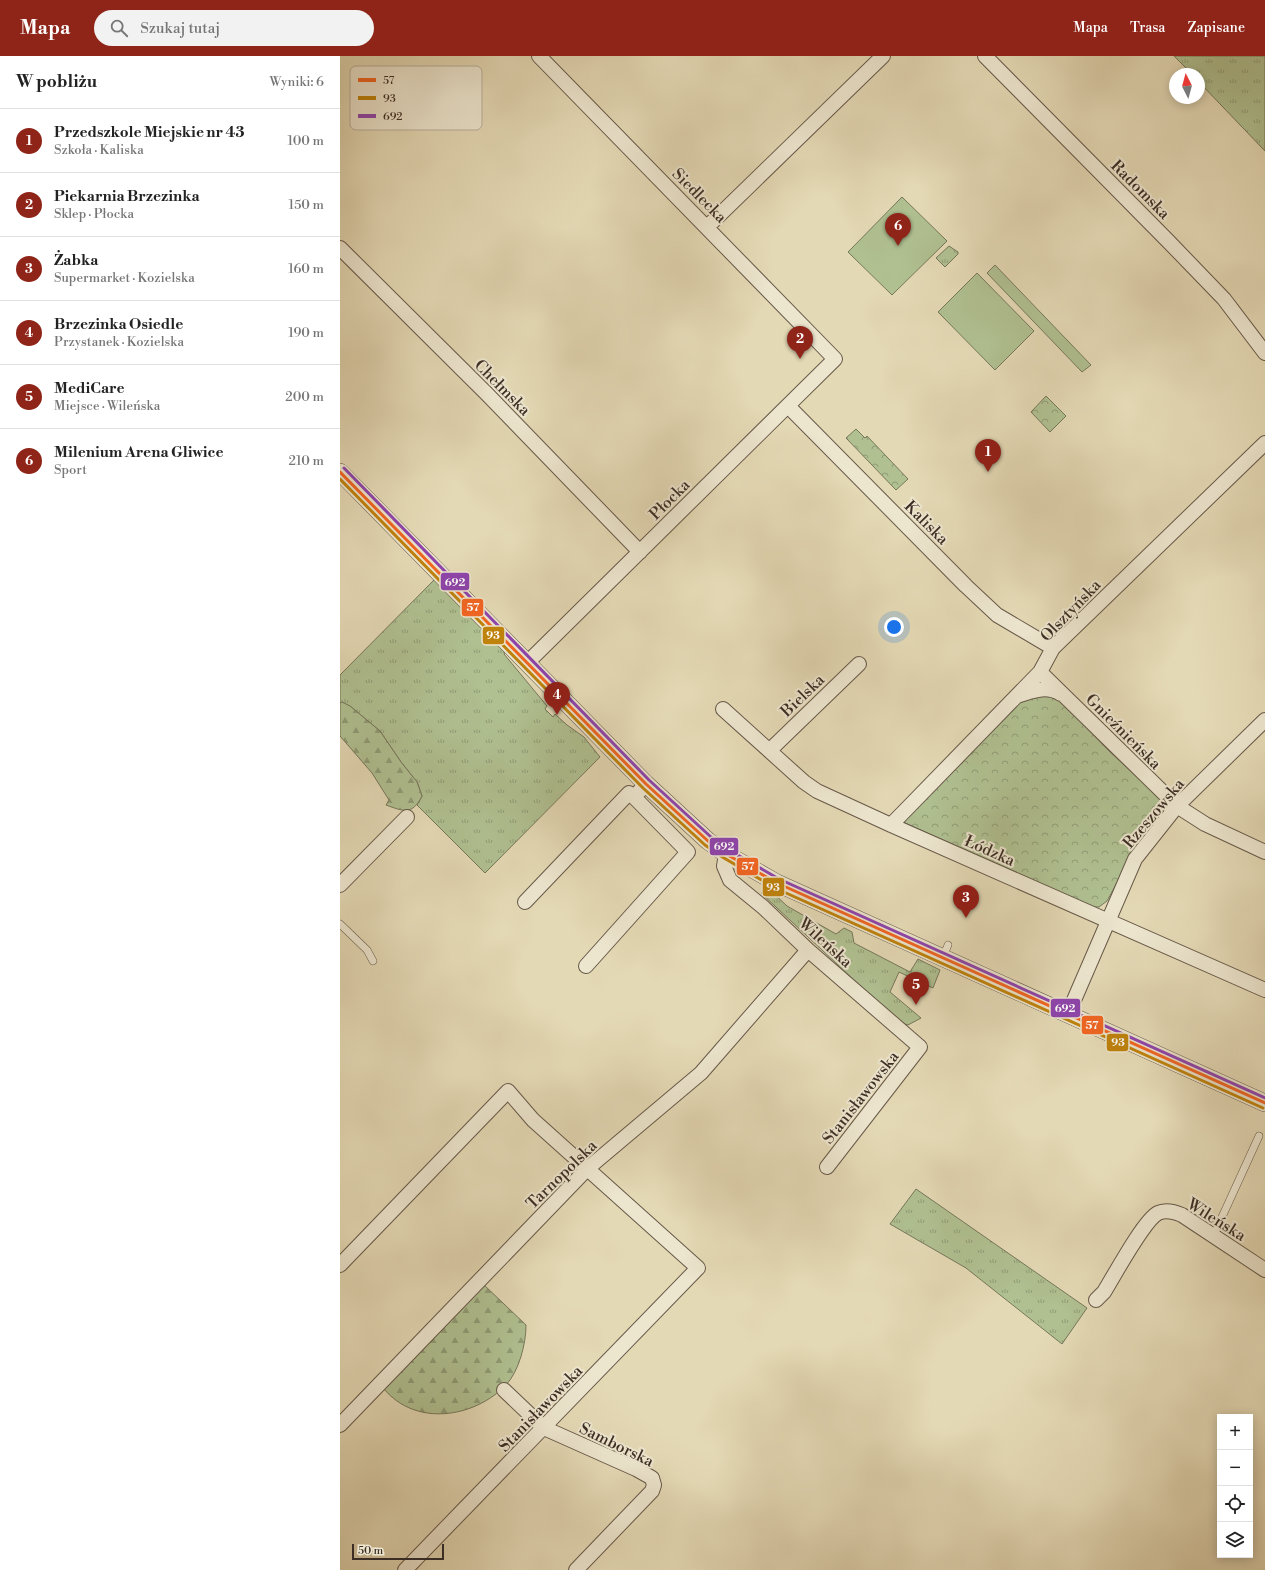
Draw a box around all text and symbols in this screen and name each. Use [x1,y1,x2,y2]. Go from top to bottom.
search box [94,10,374,46]
text: Mapa [20,16,70,40]
icon: search [108,17,130,39]
text: Szukaj tutaj [140,19,220,38]
text: Mapa [1073,19,1108,37]
text: Trasa [1130,19,1165,37]
text: Zapisane [1187,19,1245,37]
legend [350,66,482,130]
north arrow [1169,68,1205,104]
text: W pobliżu [16,71,97,93]
text: Wyniki: 6 [270,74,324,90]
text: 57 [383,74,395,88]
text: 93 [383,92,396,106]
text: 692 [383,110,403,124]
text: Przedszkole Miejskie nr 43 [54,123,245,142]
text: 1 [26,133,32,149]
text: 100 m [288,133,324,149]
text: Szkoła · Kaliska [54,142,144,158]
street label: Radomska [1106,156,1175,224]
street label: Siedlecka [668,164,732,228]
text: Piekarnia Brzezinka [54,187,200,206]
text: 2 [25,197,33,213]
text: 150 m [289,197,324,213]
text: Sklep · Płocka [54,206,134,222]
pin: 6 [885,213,911,246]
text: Żabka [54,251,98,270]
text: 3 [25,261,33,277]
text: 160 m [288,261,324,277]
text: Supermarket · Kozielska [54,270,195,286]
text: Brzezinka Osiedle [54,315,183,334]
text: 4 [25,325,33,341]
text: 190 m [288,325,324,341]
pin: 2 [787,326,813,359]
text: Przystanek · Kozielska [54,334,184,350]
street label: Chełmska [470,355,535,421]
text: MediCare [54,379,125,398]
text: 5 [25,389,33,405]
text: 200 m [285,389,324,405]
text: Miejsce · Wileńska [54,398,160,414]
pin: 1 [975,439,1001,472]
text: Milenium Arena Gliwice [54,443,223,462]
text: 6 [25,453,33,469]
text: 210 m [289,453,324,469]
text: Sport [54,462,87,478]
street label: Płocka [645,474,695,524]
street label: Kaliska [900,496,953,550]
line badge: 692 [440,572,470,591]
street label: Olsztyńska [1036,575,1106,646]
text: 692 [445,576,465,590]
line badge: 57 [461,598,484,617]
text: 57 [467,601,480,615]
your location [884,617,904,637]
line badge: 93 [482,626,505,645]
text: 93 [486,629,500,643]
street label: Bielska [776,669,829,722]
pin: 4 [544,682,570,715]
street label: Gnieźnieńska [1081,690,1166,774]
street label: Rzeszowska [1119,774,1189,853]
street label: Łódzka [961,831,1019,871]
line badge: 692 [709,837,739,856]
text: 692 [714,840,734,854]
line badge: 57 [736,857,759,876]
text: 57 [742,860,755,874]
line badge: 93 [762,877,785,897]
text: 93 [766,881,780,895]
pin: 3 [953,885,979,918]
street label: Wileńska [794,913,857,973]
pin: 5 [903,972,929,1005]
line badge: 692 [1050,998,1081,1018]
text: 692 [1055,1002,1075,1016]
line badge: 57 [1081,1015,1104,1035]
text: 57 [1086,1019,1099,1033]
line badge: 93 [1106,1033,1129,1052]
text: 93 [1111,1036,1125,1050]
street label: Stanisławowska [818,1046,904,1148]
street label: Tarnopolska [522,1135,602,1214]
street label: Wileńska [1183,1193,1250,1246]
street label: Stanisławowska [494,1361,588,1456]
map controls [1217,1414,1253,1558]
button: + [1217,1414,1253,1450]
street label: Samborska [576,1418,658,1472]
button: − [1217,1450,1253,1486]
button: locate [1217,1486,1253,1522]
button: layers [1217,1522,1253,1558]
scale bar [352,1542,444,1561]
text: 50 m [358,1544,383,1558]

